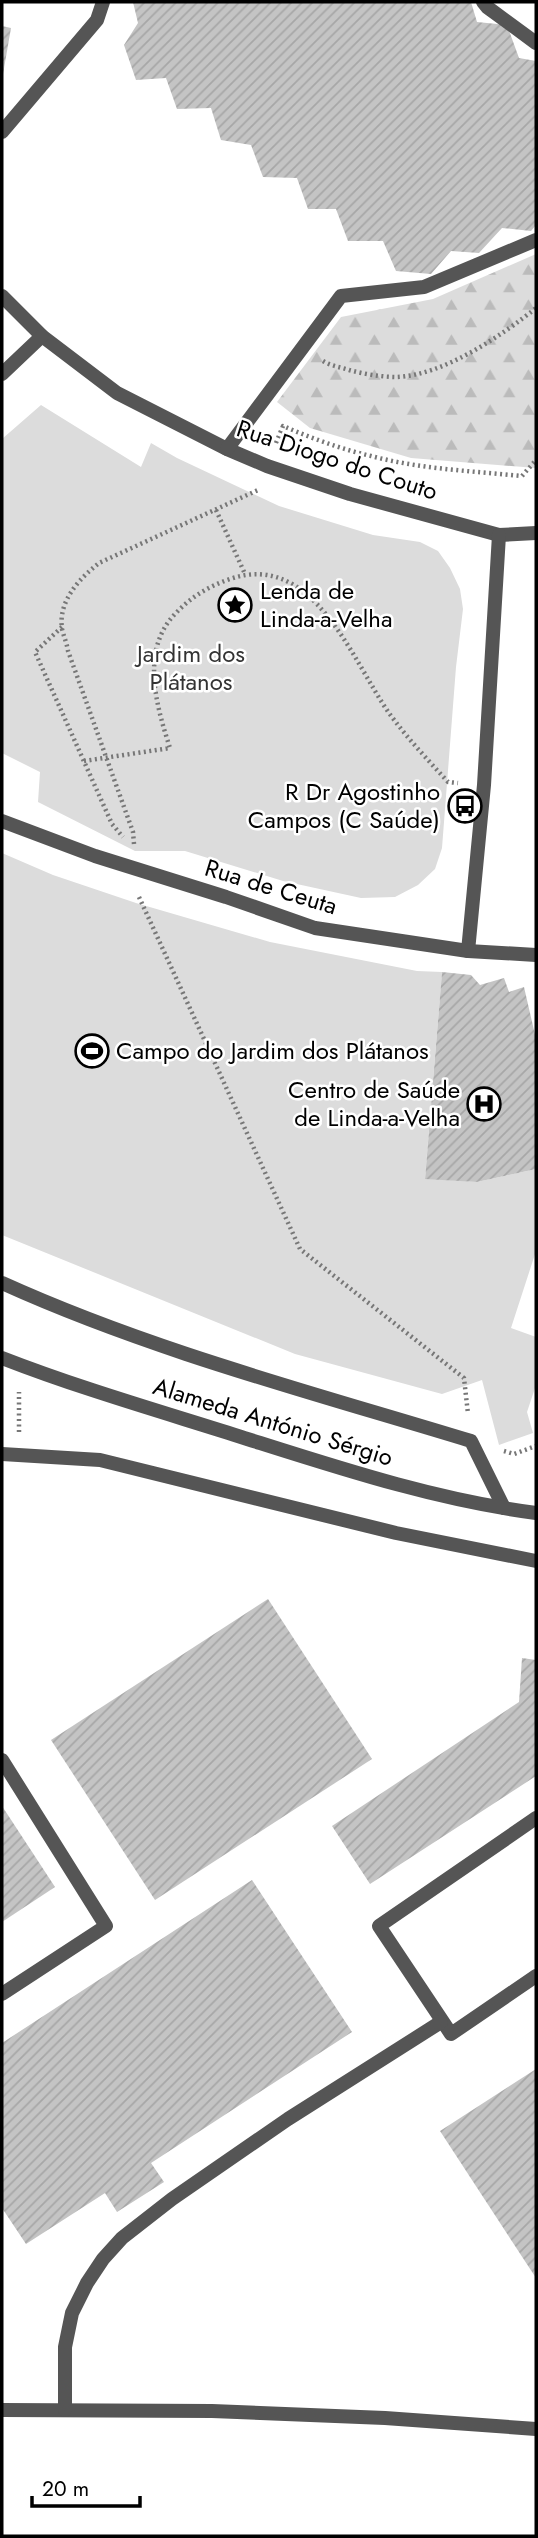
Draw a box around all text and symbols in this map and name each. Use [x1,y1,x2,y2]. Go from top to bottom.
street label: Rua Diogo do Couto [232,411,442,509]
place label: Lenda de Linda-a-Velha [260,573,392,636]
place icon: Lenda de Linda-a-Velha [216,586,254,624]
park label: Jardim dos Plátanos [134,636,245,699]
place label: R Dr Agostinho Campos (C Saúde) [248,774,440,837]
bus stop icon: R Dr Agostinho Campos (C Saúde) [446,787,484,825]
street label: Rua de Ceuta [201,850,342,923]
sports icon: Campo do Jardim dos Plátanos [73,1032,111,1070]
place label: Campo do Jardim dos Plátanos [116,1033,429,1068]
place label: Centro de Saúde de Linda-a-Velha [288,1072,460,1135]
hospital icon: Centro de Saúde de Linda-a-Velha [465,1085,503,1123]
street label: Alameda António Sérgio [149,1368,397,1475]
scale bar [32,2464,140,2508]
text: 20 m [42,2474,89,2504]

